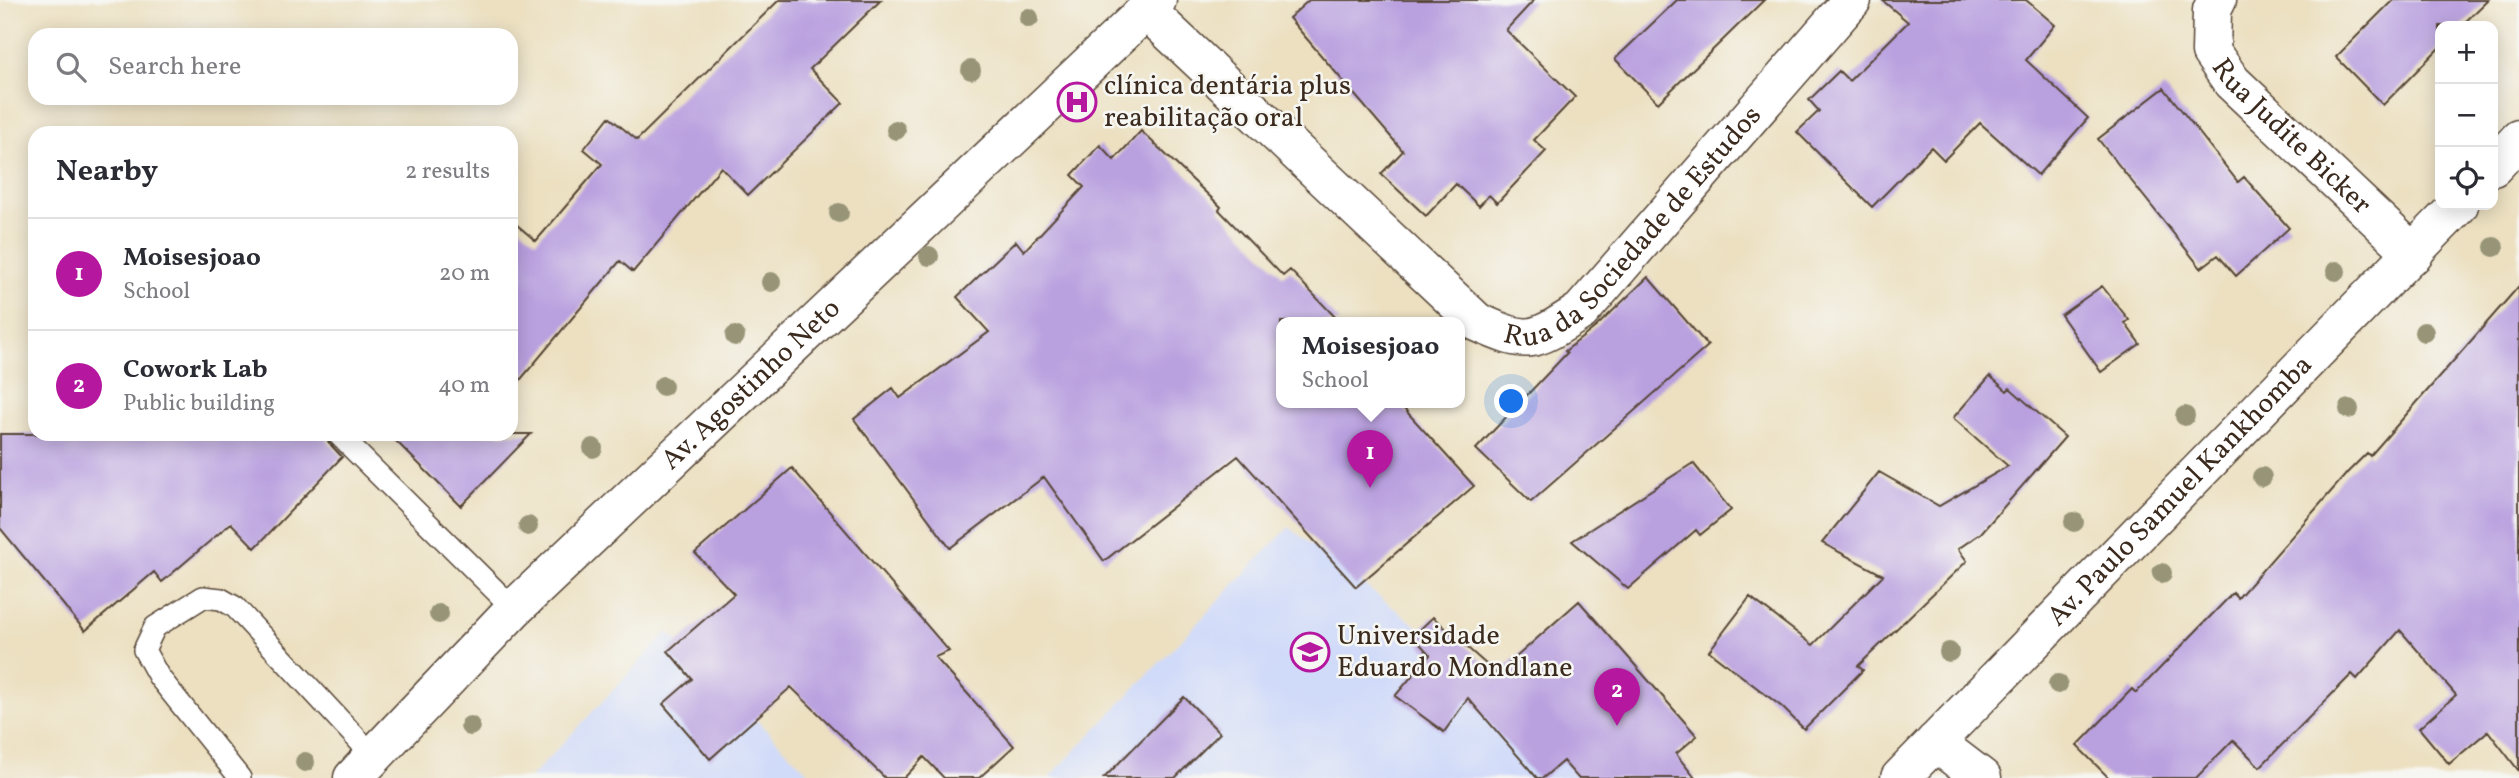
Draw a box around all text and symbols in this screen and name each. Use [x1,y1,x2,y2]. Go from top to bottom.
map controls [2435,21,2498,210]
button: + [2435,21,2498,84]
search box [28,28,518,105]
icon: search [52,48,90,86]
text: Search here [108,49,241,85]
street label: Rua Judite Bicker [2202,51,2380,223]
place label: clínica dentária plus reabilitação oral [1104,67,1351,138]
hospital icon: clínica dentária plus reabilitação oral [1056,81,1098,123]
button: − [2435,84,2498,147]
street label: Rua da Sociedade de Estudos [1500,97,1771,358]
button: locate [2435,147,2498,210]
text: Nearby [56,151,158,193]
text: 2 results [405,156,490,188]
text: Moisesjoao [123,240,261,276]
text: 1 [74,258,84,290]
text: 20 m [439,258,490,290]
text: School [123,276,190,308]
street label: Av. Agostinho Neto [653,290,850,479]
popup [1276,317,1465,408]
text: Moisesjoao [1302,329,1439,365]
street label: Av. Paulo Samuel Kankhomba [2039,347,2322,635]
text: Cowork Lab [123,352,268,388]
text: School [1302,365,1369,397]
text: 2 [73,370,85,402]
text: 40 m [438,370,490,402]
your location [1494,384,1528,418]
text: Public building [123,388,275,420]
pin: 1 [1347,430,1393,488]
place label: Universidade Eduardo Mondlane [1337,617,1573,688]
school or university icon: Universidade Eduardo Mondlane [1289,631,1331,673]
pin: 2 [1594,668,1640,726]

